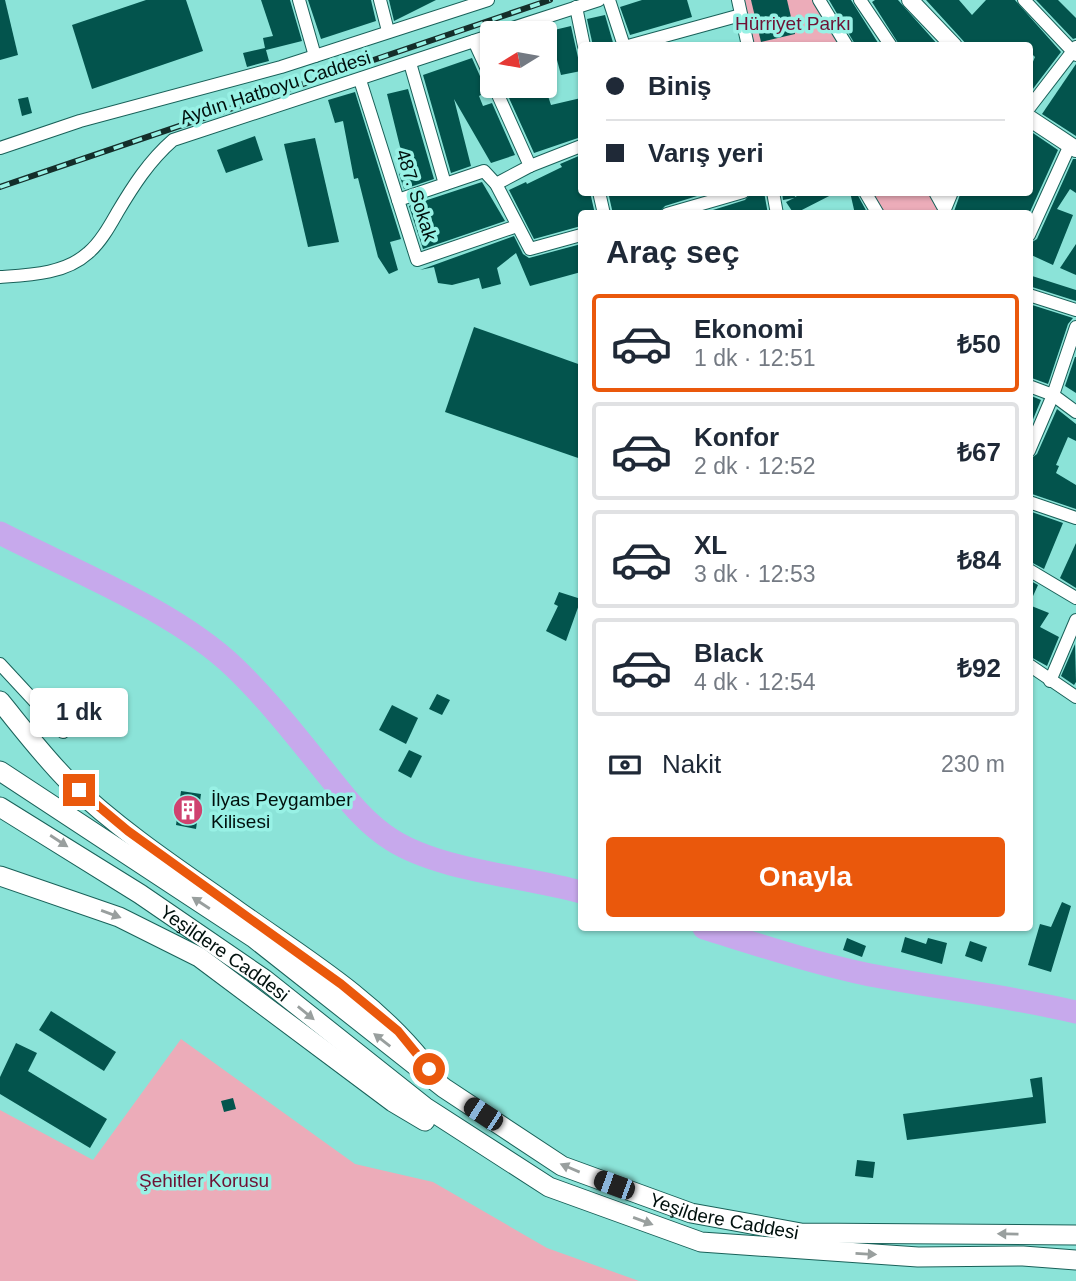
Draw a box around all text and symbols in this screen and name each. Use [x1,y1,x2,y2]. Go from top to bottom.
park label: Hürriyet Parkı [735,13,851,34]
north arrow [480,21,556,98]
map controls [480,21,557,98]
street label: Aydın Hatboyu Caddesi [177,47,373,128]
text: Biniş [648,71,712,101]
text: Varış yeri [648,138,764,168]
street label: 487. Sokak [392,147,441,244]
text: Araç seç [606,234,739,270]
icon: car [610,312,673,375]
text: Ekonomi [694,314,804,344]
text: ₺50 [957,329,1001,359]
text: 1 dk · 12:51 [694,345,815,371]
icon: car [610,420,673,483]
text: Konfor [694,422,779,452]
text: ₺67 [957,437,1001,467]
text: 2 dk · 12:52 [694,453,815,479]
icon: car [610,528,673,591]
text: XL [694,530,727,560]
text: ₺84 [957,545,1001,575]
text: 3 dk · 12:53 [694,561,815,587]
icon: car [610,636,673,699]
text: Black [694,638,763,668]
text: ₺92 [957,653,1001,683]
text: 4 dk · 12:54 [694,669,815,695]
callout: 1 dk [30,688,128,738]
text: 1 dk [56,699,102,725]
icon: cash [606,746,644,784]
text: Nakit [662,749,721,779]
text: 230 m [941,751,1005,777]
route end [63,774,95,806]
place label: İlyas Peygamber Kilisesi [211,789,353,832]
building icon: İlyas Peygamber Kilisesi [171,793,205,827]
one-way arrow [49,835,69,848]
button: Onayla [606,837,1005,917]
one-way arrow [191,897,210,910]
street label: Yeşildere Caddesi [156,901,293,1006]
one-way arrow [100,909,121,920]
one-way arrow [297,1005,314,1020]
one-way arrow [374,1032,392,1047]
route start [413,1053,445,1085]
car [460,1094,507,1134]
one-way arrow [559,1162,580,1173]
car [591,1168,638,1202]
park label: Şehitler Korusu [139,1170,269,1191]
street label: Yeşildere Caddesi [647,1189,801,1243]
one-way arrow [632,1216,653,1227]
one-way arrow [997,1228,1019,1240]
one-way arrow [855,1249,877,1260]

